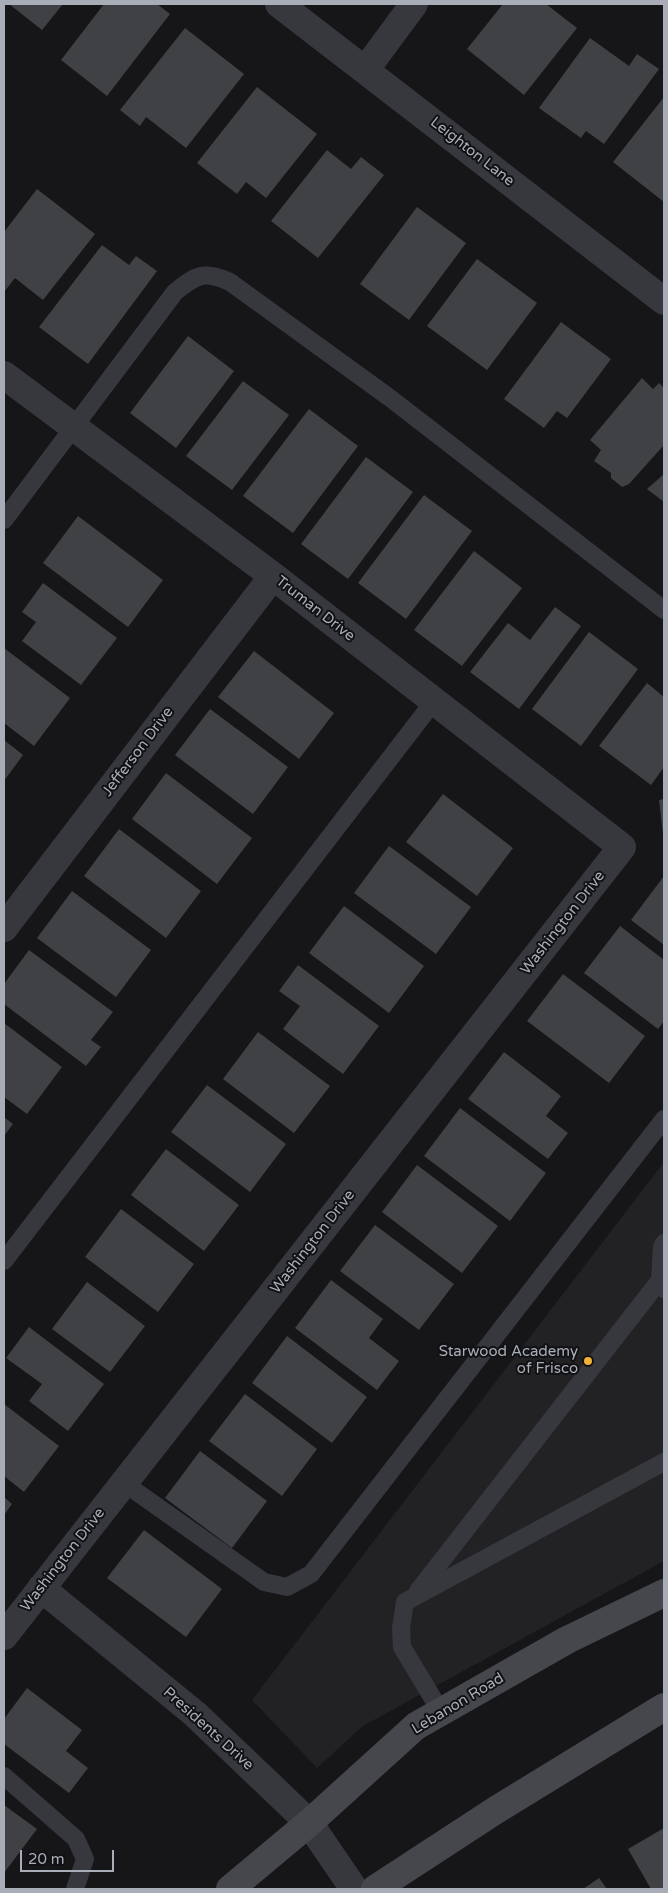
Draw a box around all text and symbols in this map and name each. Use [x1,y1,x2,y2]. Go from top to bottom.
street label: Leighton Lane [426,114,518,190]
street label: Truman Drive [272,573,358,645]
street label: Jefferson Drive [99,704,177,800]
street label: Washington Drive [517,868,609,978]
street label: Washington Drive [267,1187,359,1297]
place label: Starwood Academy of Frisco [439,1343,578,1378]
marker: Starwood Academy of Frisco [582,1355,594,1367]
street label: Washington Drive [17,1505,109,1615]
street label: Lebanon Road [409,1670,507,1738]
street label: Presidents Drive [159,1684,257,1774]
scale bar [22,1840,116,1872]
text: 20 m [28,1850,65,1868]

